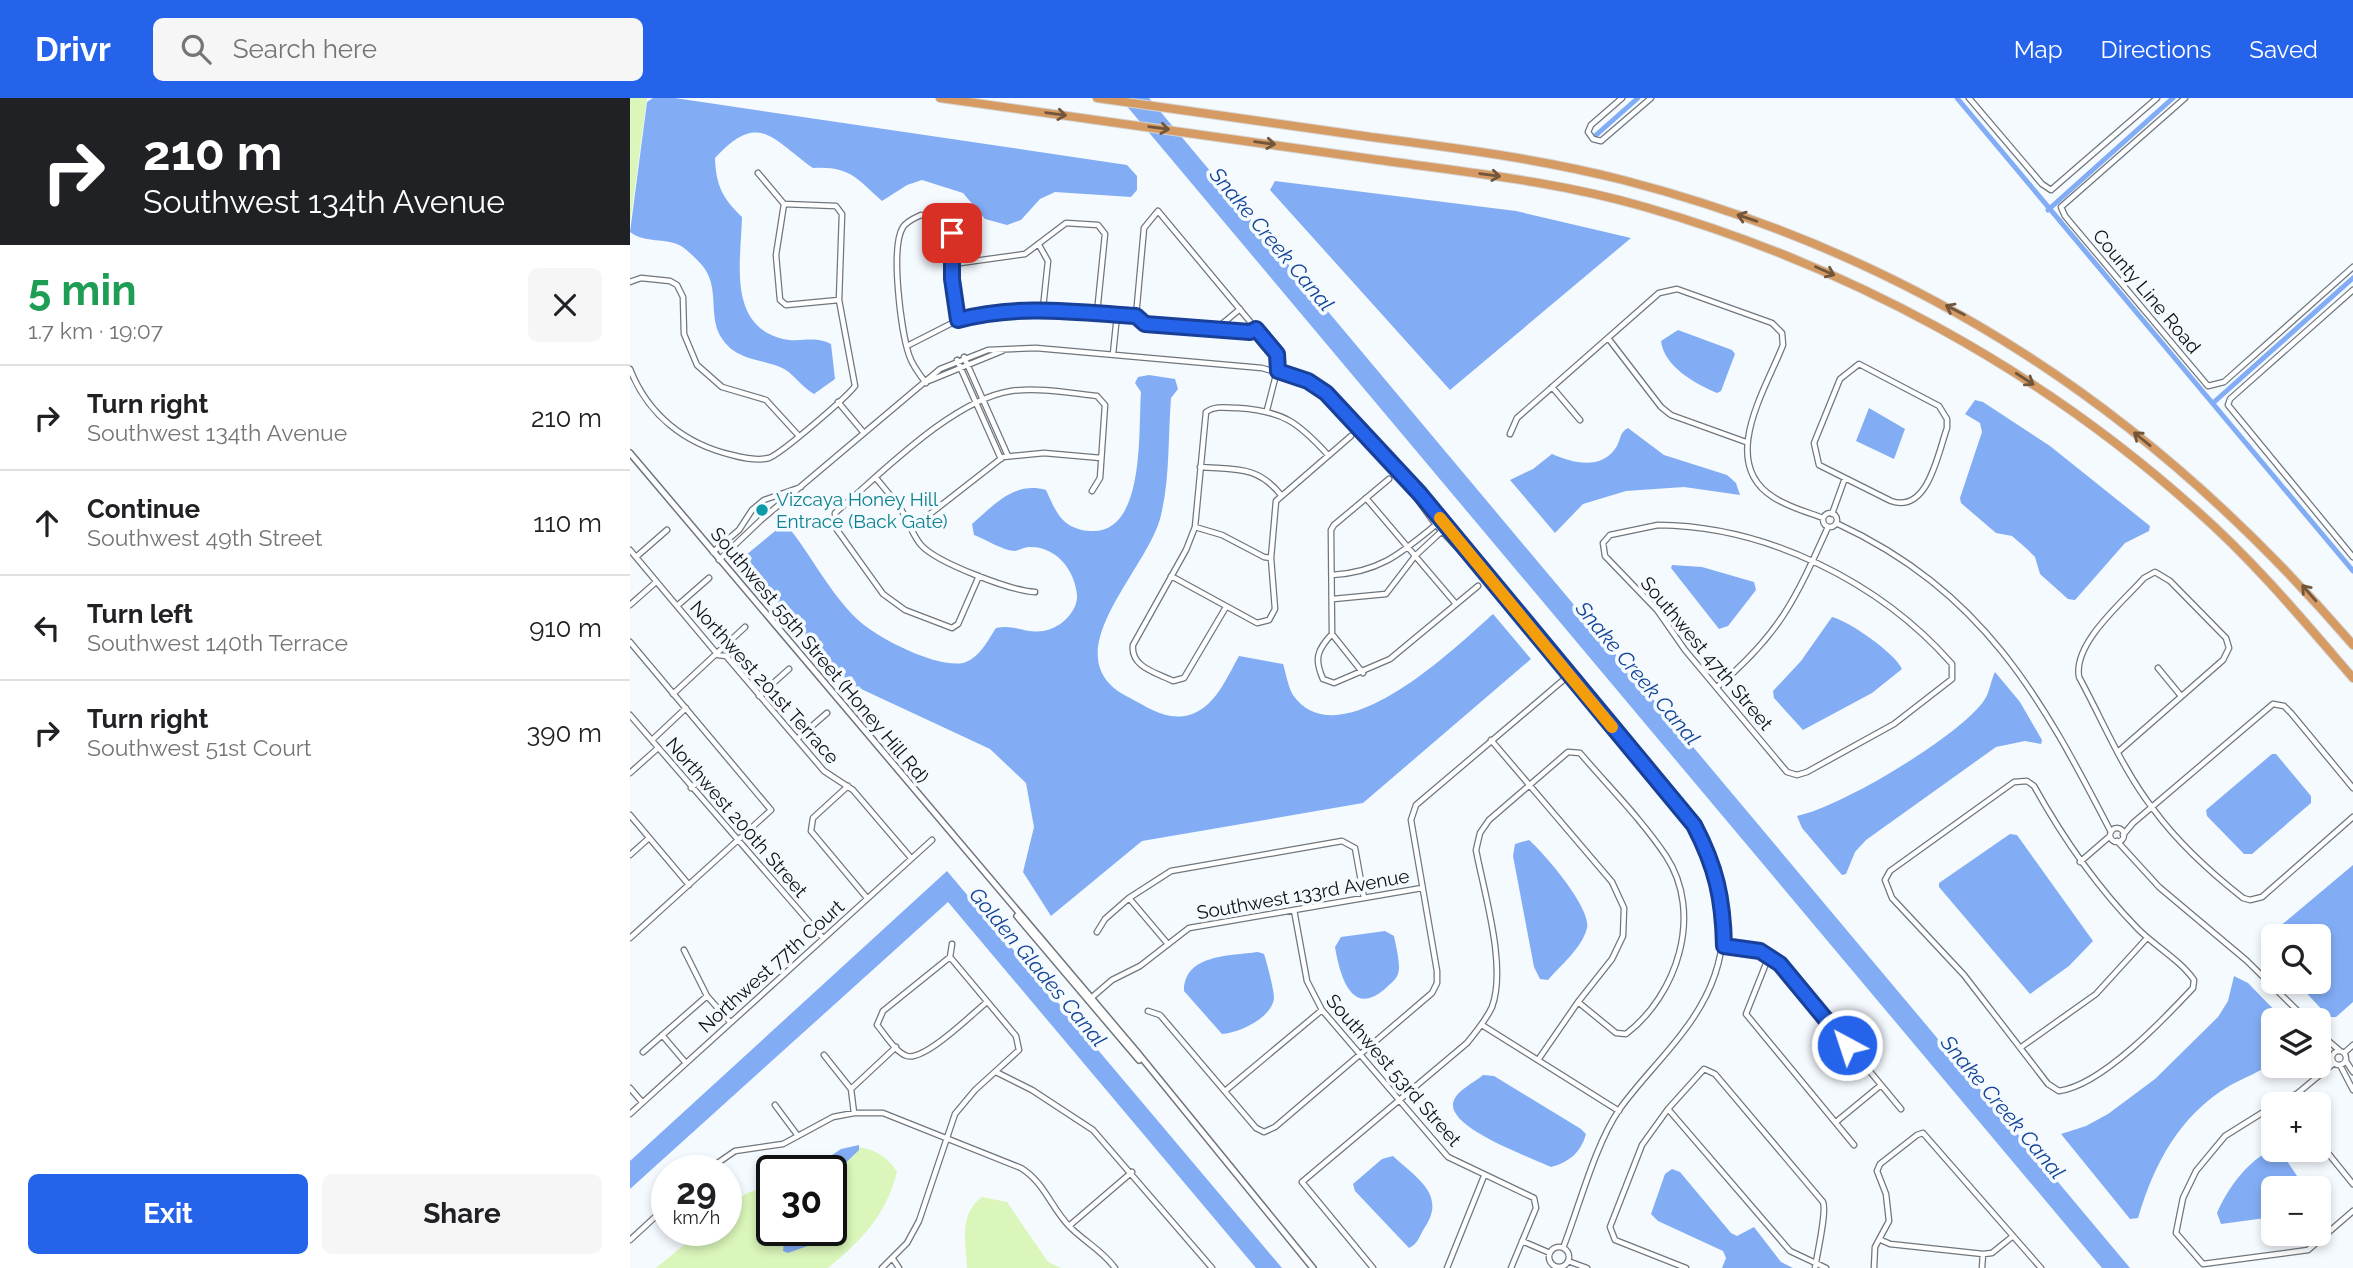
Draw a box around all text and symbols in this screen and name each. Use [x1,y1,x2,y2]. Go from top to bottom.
search box [153,18,643,81]
text: Drivr [35,30,111,69]
icon: search [177,30,215,68]
text: Search here [233,34,377,64]
text: Map [2014,35,2063,64]
text: Directions [2101,35,2211,64]
text: Saved [2249,35,2318,64]
one-way arrow [1044,107,1067,120]
one-way arrow [1148,122,1170,135]
text: 210 m [143,124,282,181]
icon: right [28,126,119,217]
one-way arrow [1253,137,1276,150]
water label: Snake Creek Canal [1204,161,1339,316]
one-way arrow [1478,168,1501,181]
text: Southwest 134th Avenue [143,183,505,220]
pin [922,203,982,263]
one-way arrow [1736,211,1758,223]
icon: arrive [933,214,971,252]
street label: County Line Road [2089,224,2205,358]
one-way arrow [1814,265,1835,278]
text: 5 min [28,266,137,315]
button: close [528,268,602,342]
one-way arrow [1945,303,1965,317]
text: 1.7 km · 19:07 [28,317,163,344]
one-way arrow [2015,372,2034,386]
text: Turn right [87,389,208,419]
icon: right [28,399,66,437]
text: 210 m [531,403,602,433]
text: Southwest 134th Avenue [87,419,347,446]
one-way arrow [2134,431,2152,446]
place label: Vizcaya Honey Hill Entrace (Back Gate) [776,488,948,532]
text: Continue [87,494,200,524]
marker: Vizcaya Honey Hill Entrace (Back Gate) [754,502,770,518]
icon: ahead [28,504,66,542]
text: 110 m [533,508,602,538]
street label: Southwest 55th Street (Honey Hill Rd) [706,523,934,787]
text: Southwest 49th Street [87,524,322,551]
street label: Southwest 47th Street [1636,572,1778,735]
one-way arrow [2301,585,2316,603]
water label: Snake Creek Canal [1570,595,1705,750]
street label: Northwest 201st Terrace [686,596,844,768]
text: Turn left [87,599,193,629]
icon: left [28,609,66,647]
text: 910 m [529,613,602,643]
text: Southwest 140th Terrace [87,629,348,656]
text: Turn right [87,704,208,734]
icon: right [28,714,66,752]
text: 390 m [526,718,602,748]
street label: Northwest 200th Street [662,733,813,902]
text: Southwest 51st Court [87,734,312,761]
street label: Southwest 133rd Avenue [1195,864,1411,924]
water label: Golden Glades Canal [964,882,1112,1052]
street label: Northwest 77th Court [694,895,849,1037]
map controls [2261,924,2331,1246]
button: search [2261,924,2331,994]
street label: Southwest 53rd Street [1322,989,1466,1151]
position arrow [1810,1008,1884,1082]
button: layers [2261,1008,2331,1078]
water label: Snake Creek Canal [1935,1029,2070,1184]
button: + [2261,1092,2331,1162]
speed limit sign: 30 [756,1155,847,1246]
text: 29 [676,1171,717,1212]
button: Exit [28,1174,308,1254]
button: Share [322,1174,602,1254]
button: − [2261,1176,2331,1246]
text: km/h [673,1207,720,1228]

